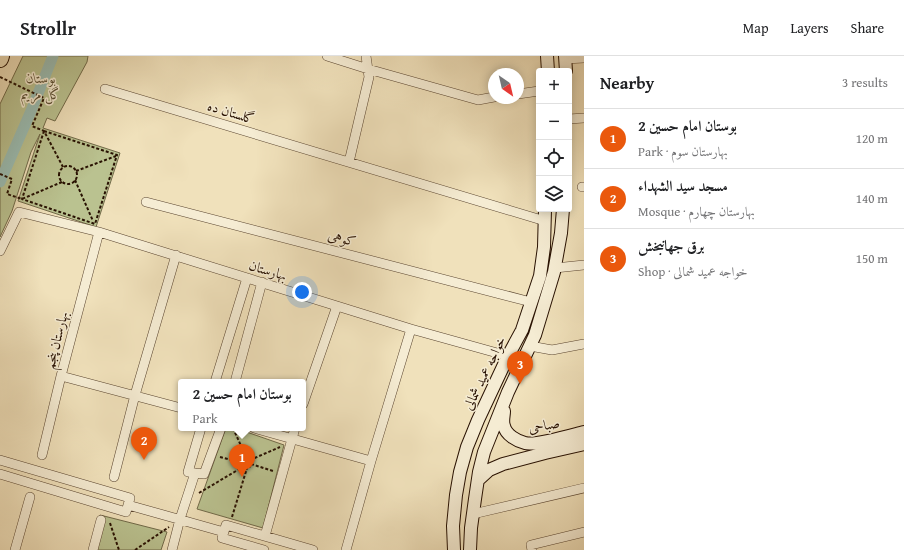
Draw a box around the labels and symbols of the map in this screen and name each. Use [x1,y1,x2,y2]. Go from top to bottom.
park label: بوستان گل مریم [21,68,61,107]
north arrow [488,68,524,104]
street label: گلستان ده [205,95,257,129]
street label: کوهی [326,225,358,251]
street label: بهارستان [247,255,289,285]
your location [292,282,312,302]
street label: بهارستان پنجم [39,309,77,372]
street label: خواجه عمید شمالی [457,333,511,413]
pin: 3 [507,351,533,384]
street label: صباحی [527,412,561,438]
pin: 2 [131,427,157,460]
pin: 1 [229,444,255,477]

